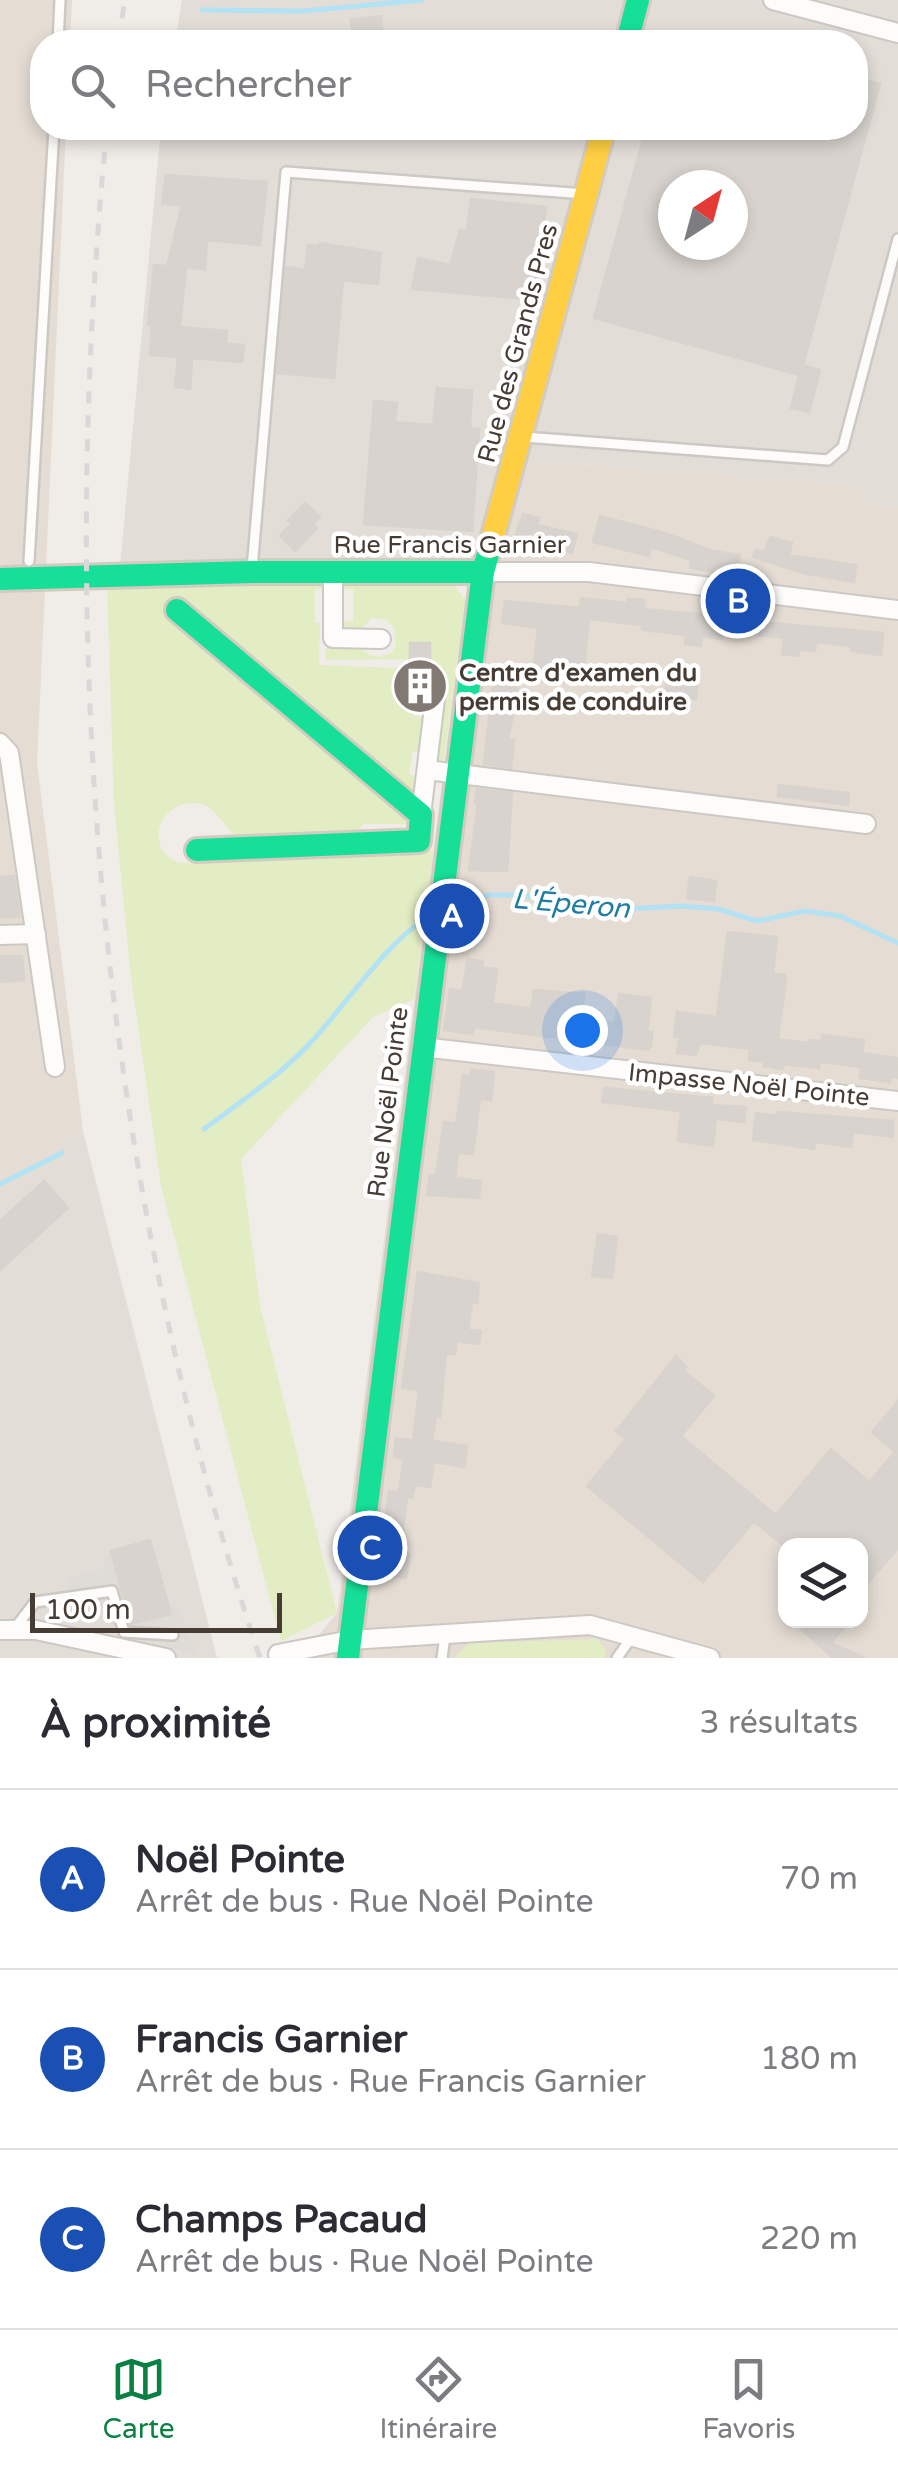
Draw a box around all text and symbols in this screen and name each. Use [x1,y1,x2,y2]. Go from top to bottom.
search box [30,30,868,140]
icon: search [65,58,120,113]
text: Rechercher [145,62,352,108]
north arrow [658,170,748,260]
street label: Rue des Grands Pres [472,221,564,466]
street label: Rue Francis Garnier [334,530,567,560]
pin: B [706,564,770,638]
building icon: Centre d'examen du permis de conduire [390,656,450,716]
place label: Centre d'examen du permis de conduire [459,658,697,717]
pin: A [420,878,484,954]
water label: L'Éperon [511,882,632,926]
street label: Rue Noël Pointe [361,1005,415,1199]
your location [557,1005,608,1056]
street label: Impasse Noël Pointe [627,1057,871,1113]
pin: C [338,1510,402,1586]
map controls [778,1538,868,1628]
button: layers [778,1538,868,1628]
scale bar [30,1588,282,1632]
text: 100 m [45,1593,131,1627]
text: À proximité [40,1698,271,1749]
text: 3 résultats [699,1704,858,1742]
text: Noël Pointe [135,1837,345,1883]
text: A [61,1860,84,1898]
text: 70 m [780,1860,858,1898]
text: Arrêt de bus · Rue Noël Pointe [135,1883,594,1921]
text: Francis Garnier [135,2017,407,2063]
text: B [61,2040,84,2078]
text: 180 m [760,2040,858,2078]
text: Arrêt de bus · Rue Francis Garnier [135,2063,646,2101]
text: Champs Pacaud [135,2197,427,2243]
text: C [61,2220,84,2258]
text: 220 m [760,2220,858,2258]
text: Arrêt de bus · Rue Noël Pointe [135,2243,594,2281]
tab: Carte [102,2352,175,2446]
tab: Itinéraire [380,2352,497,2446]
tab: Favoris [702,2352,796,2446]

